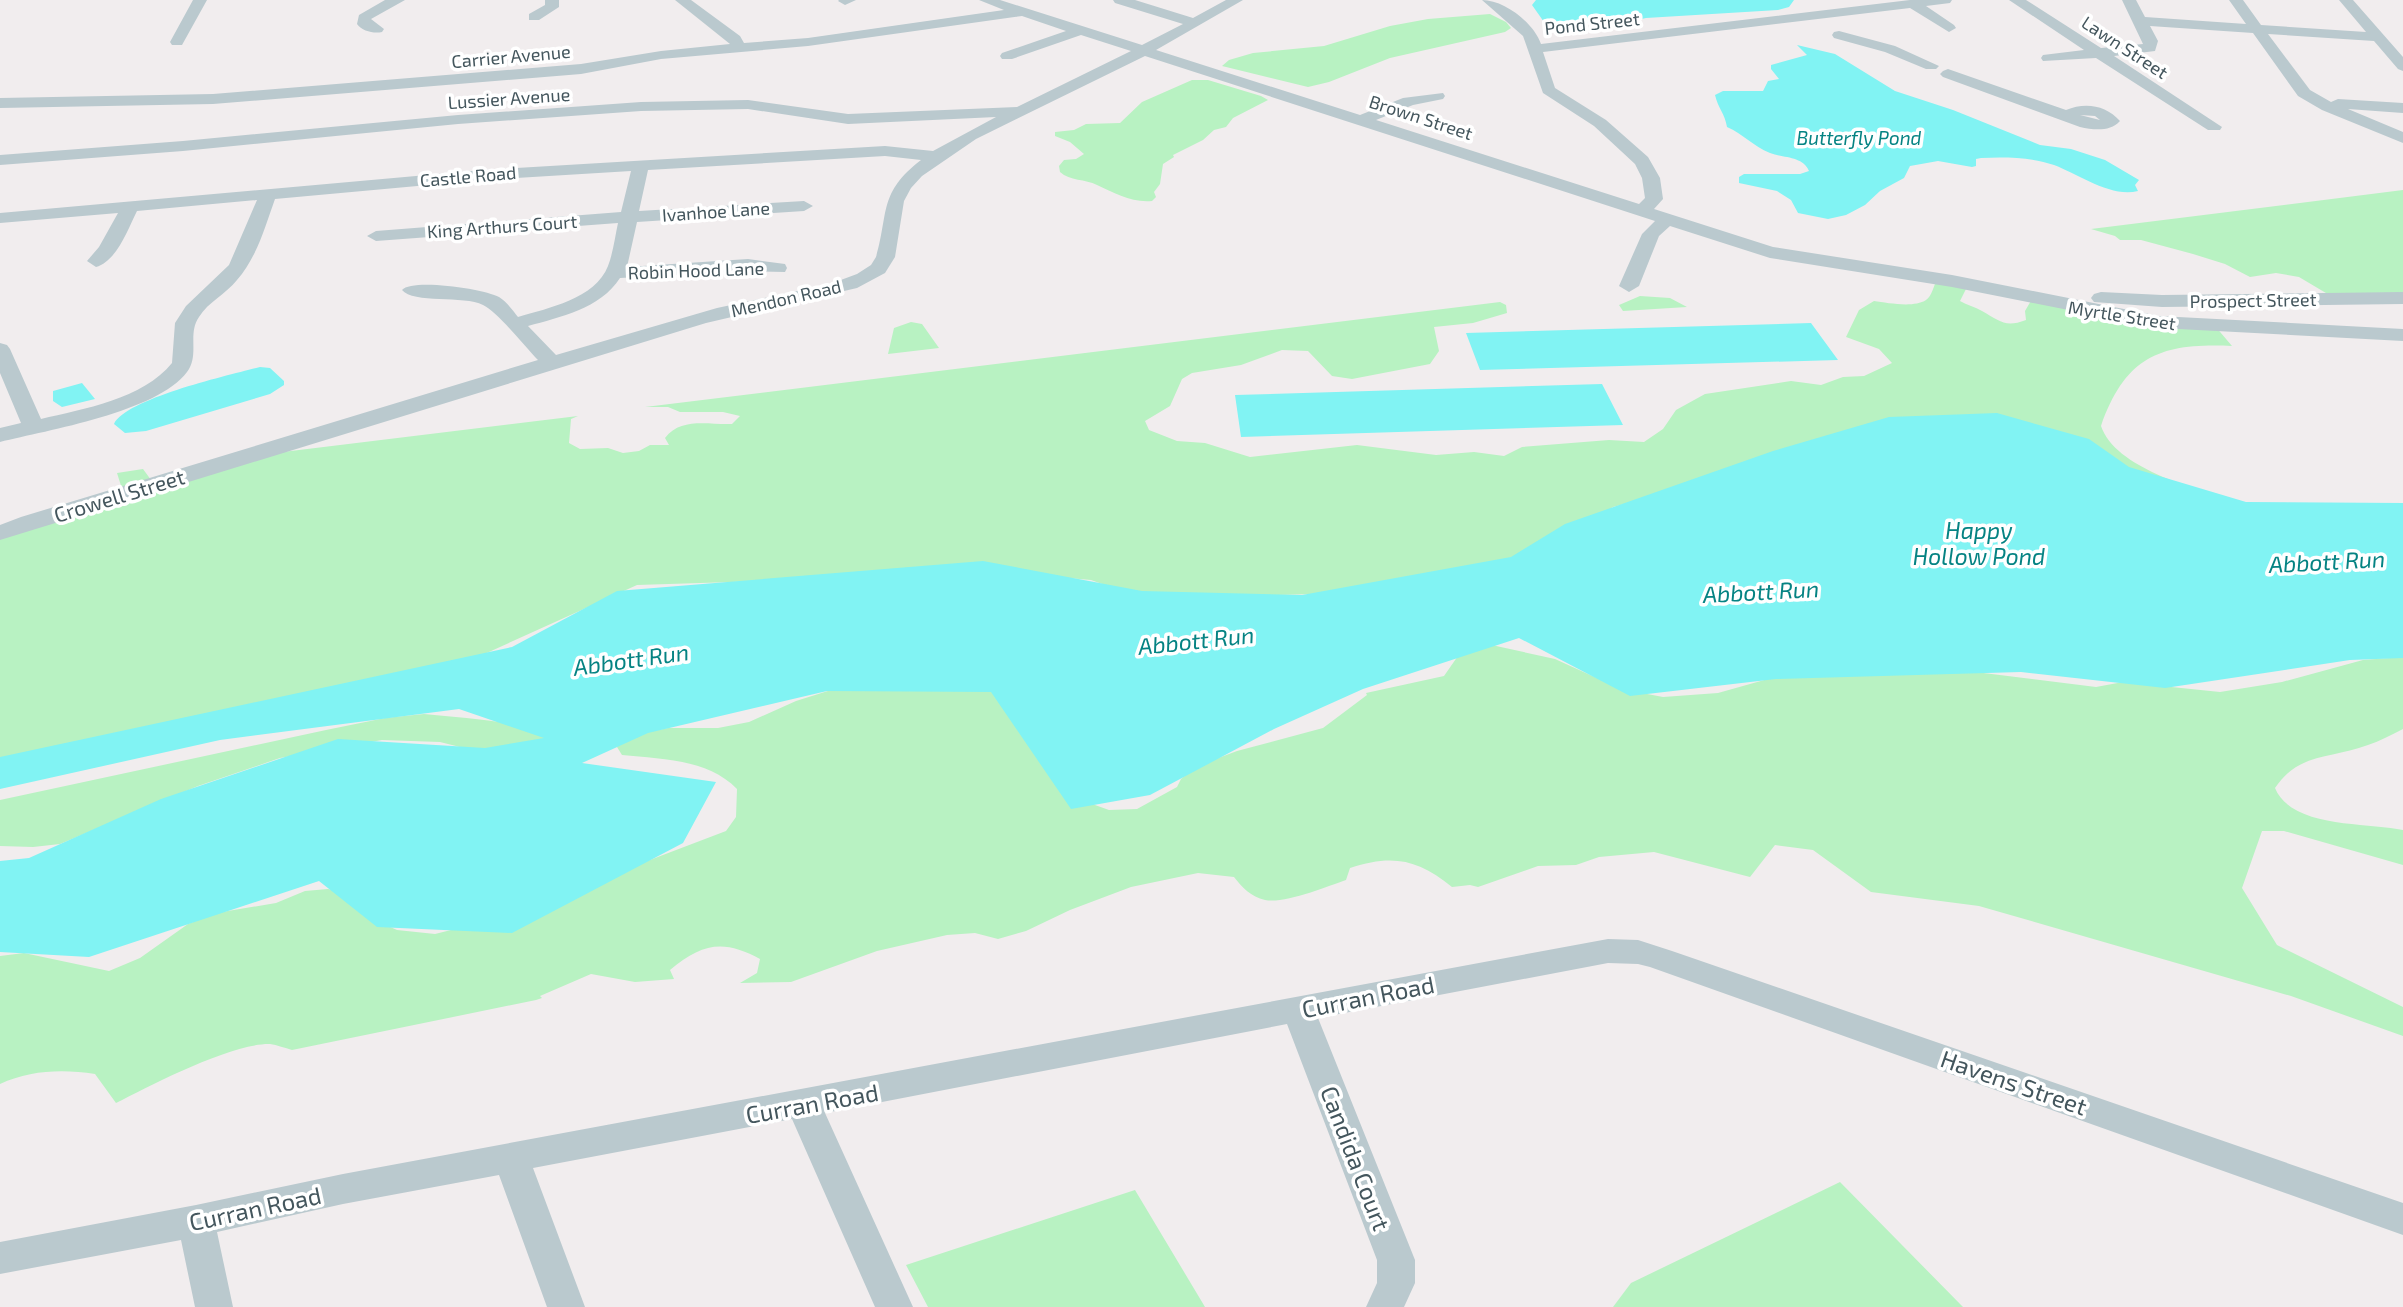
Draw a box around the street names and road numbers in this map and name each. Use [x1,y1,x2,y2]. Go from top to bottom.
street label: Pond Street [1543,7,1641,39]
street label: Lawn Street [2078,11,2172,83]
street label: Carrier Avenue [451,40,571,72]
street label: Lussier Avenue [447,83,571,113]
street label: Brown Street [1366,90,1476,144]
street label: Castle Road [419,161,517,191]
street label: Ivanhoe Lane [661,196,771,226]
street label: King Arthurs Court [426,210,578,242]
street label: Robin Hood Lane [627,257,765,283]
street label: Mendon Road [729,275,843,321]
street label: Prospect Street [2189,288,2317,312]
street label: Myrtle Street [2067,296,2177,334]
street label: Crowell Street [51,463,187,527]
street label: Curran Road [1299,969,1437,1023]
street label: Havens Street [1937,1043,2091,1121]
street label: Curran Road [743,1077,881,1129]
street label: Candida Court [1315,1082,1397,1234]
street label: Curran Road [186,1180,324,1236]

